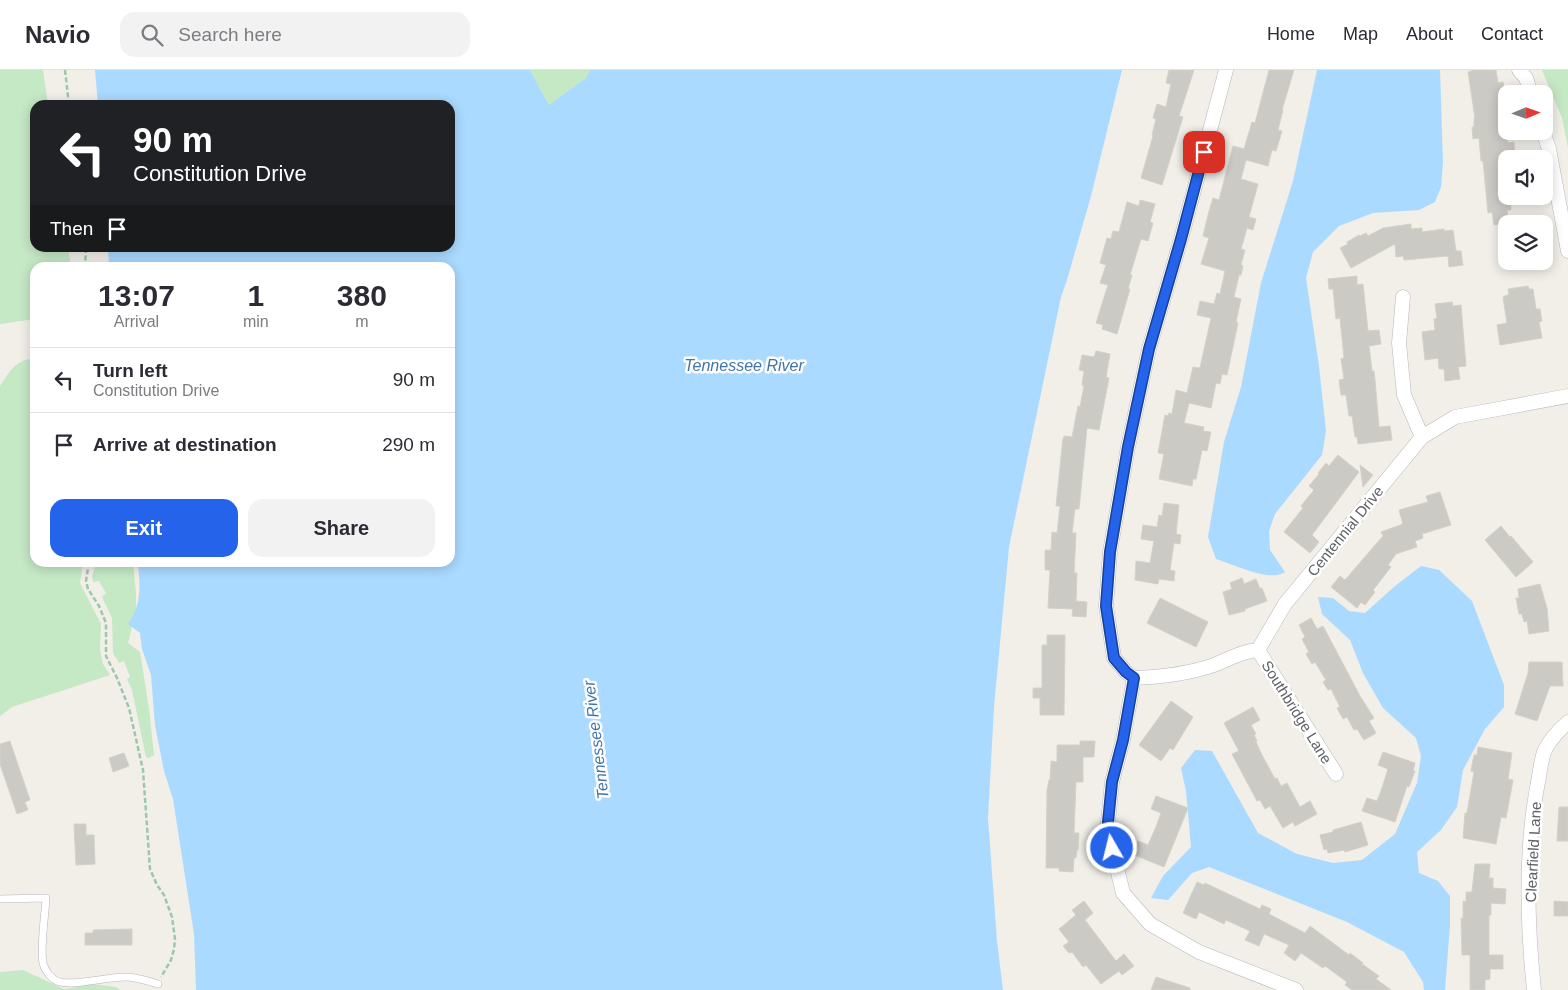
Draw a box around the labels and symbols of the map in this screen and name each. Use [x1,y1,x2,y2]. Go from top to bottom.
north arrow [1498,85,1552,140]
pin [1183,131,1225,173]
water label: Tennessee River [684,357,804,374]
street label: Centennial Drive [1304,483,1386,579]
street label: Southbridge Lane [1258,657,1336,767]
water label: Tennessee River [580,679,612,800]
street label: Clearfield Lane [1522,801,1544,903]
position arrow [1085,821,1137,873]

